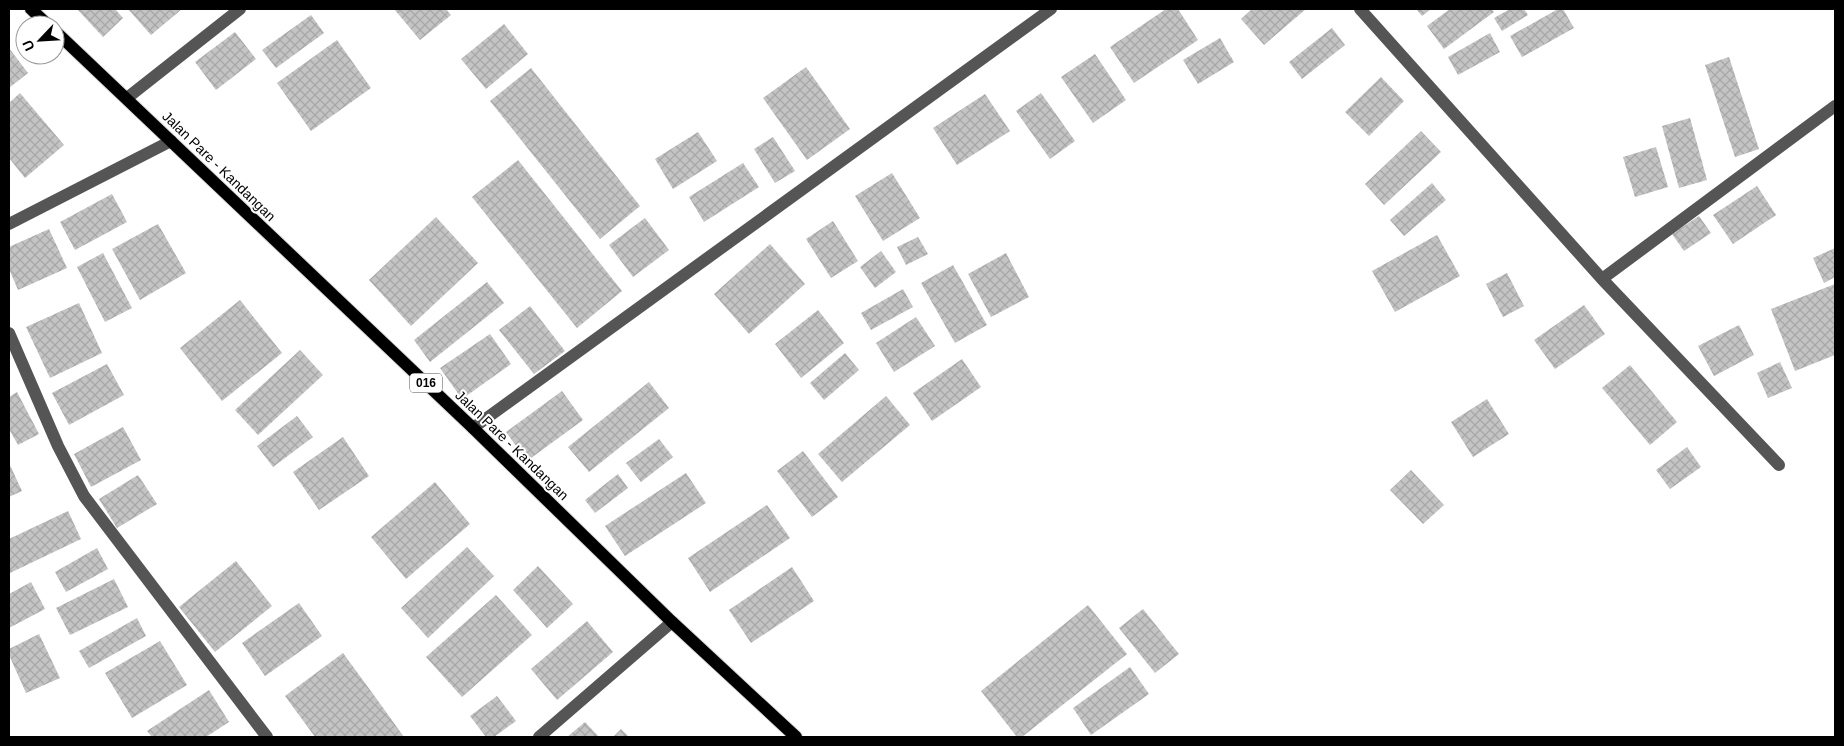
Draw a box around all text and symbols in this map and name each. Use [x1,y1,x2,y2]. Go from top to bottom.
north arrow [15,15,65,65]
text: U [19,38,38,53]
street label: Jalan Pare - Kandangan [159,108,279,224]
road number: 016 [410,373,442,392]
street label: Jalan Pare - Kandangan [452,387,572,503]

